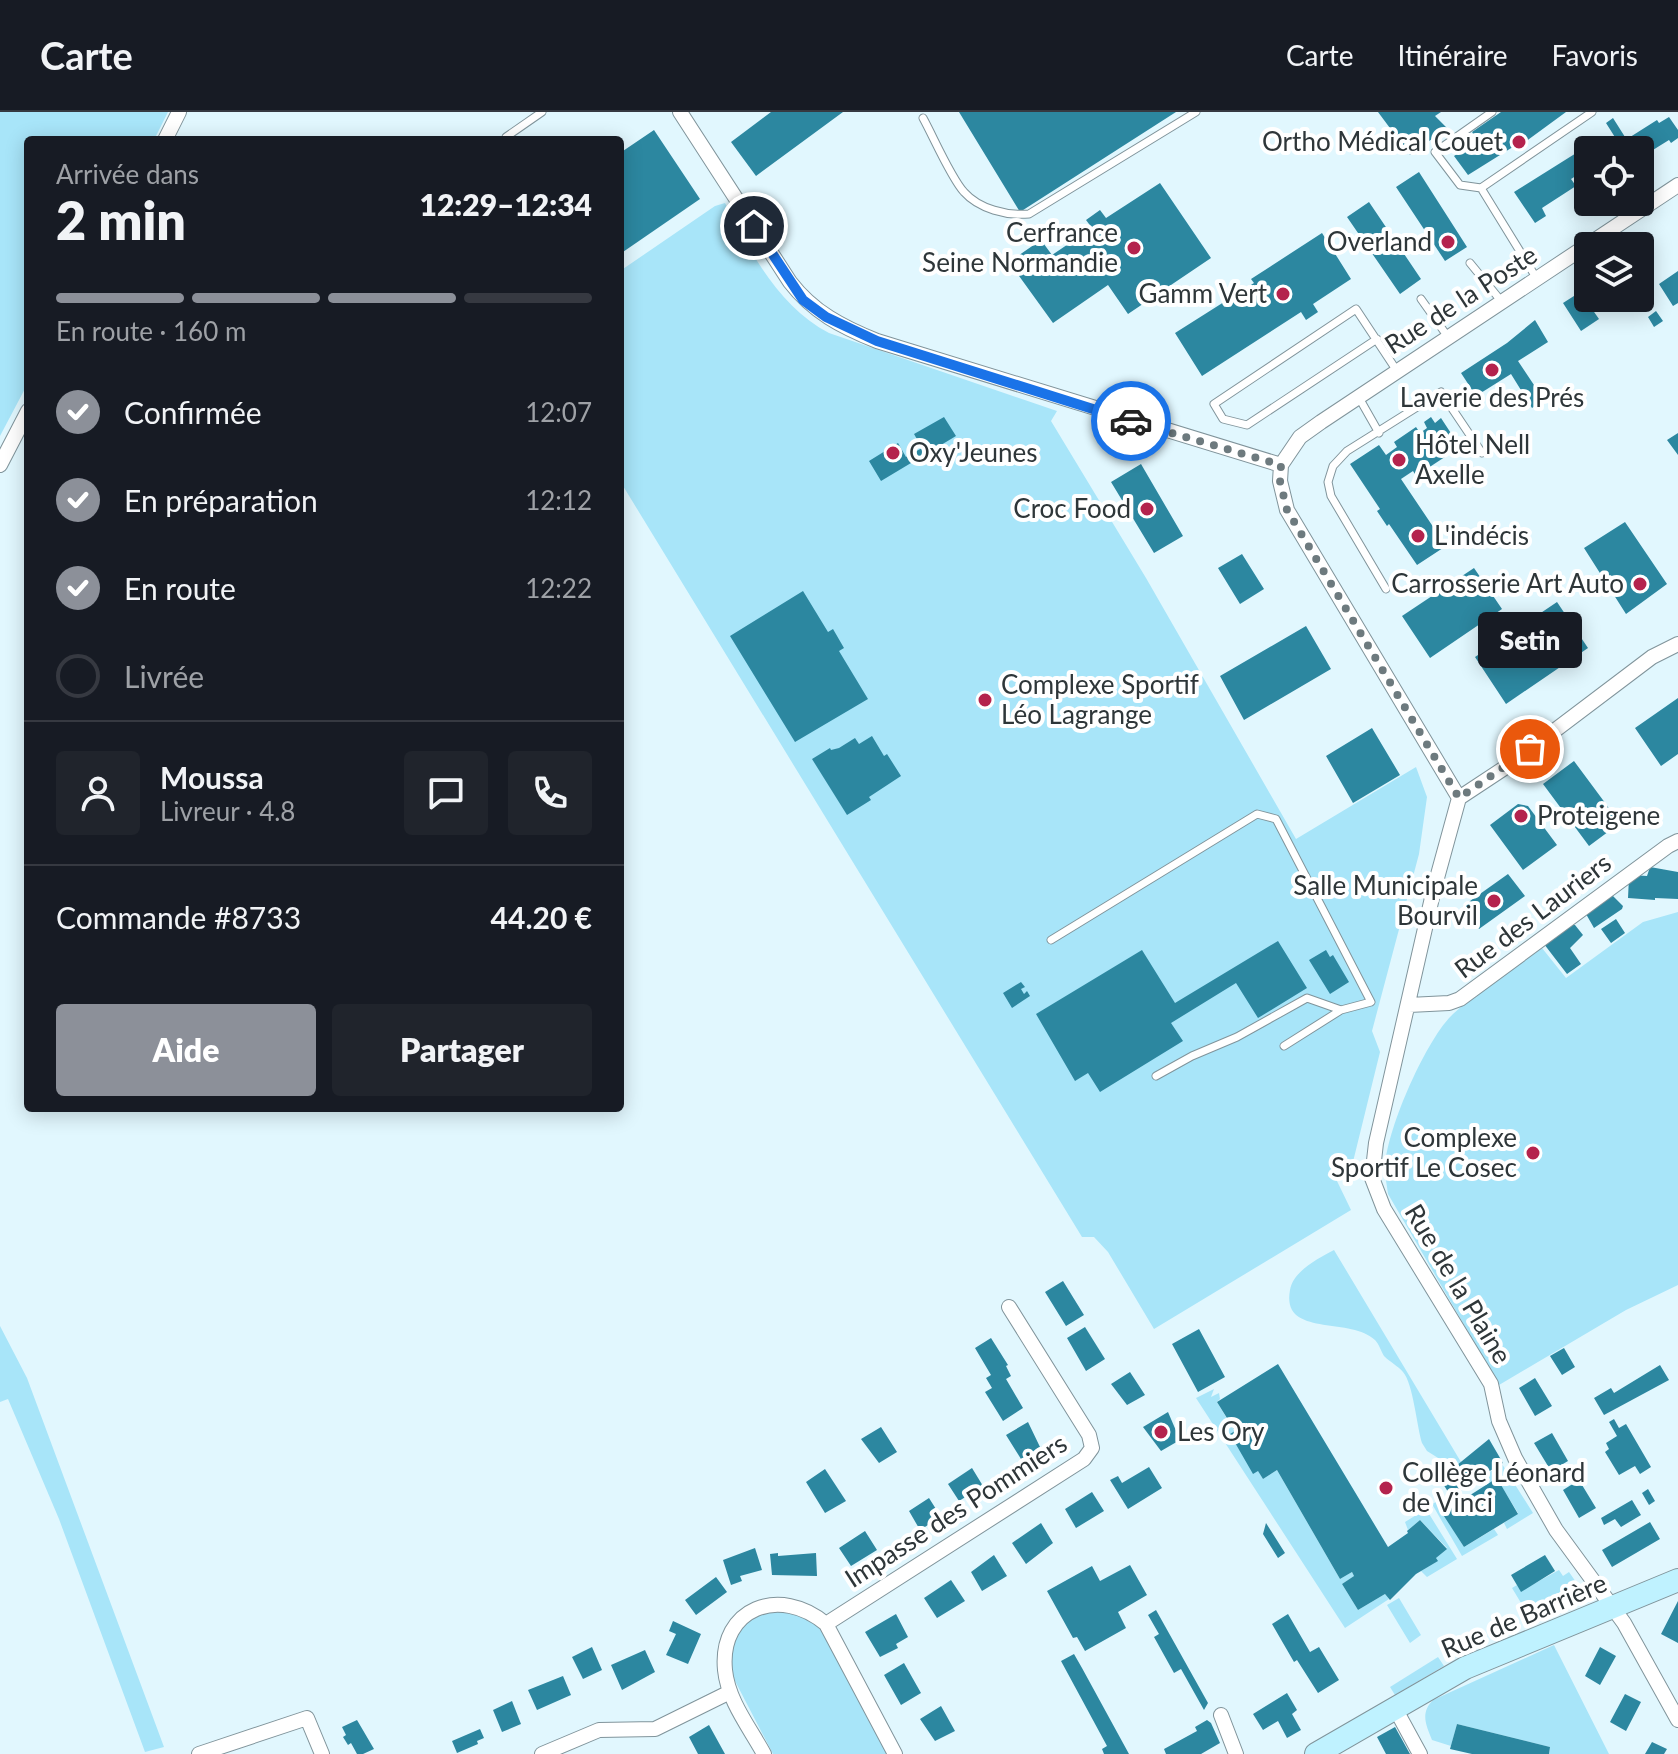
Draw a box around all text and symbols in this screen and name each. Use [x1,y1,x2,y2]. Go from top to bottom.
text: Carte [40,32,133,78]
text: Carte [1286,38,1353,72]
text: Itinéraire [1397,38,1508,72]
text: Favoris [1552,38,1638,72]
place label: Ortho Médical Couet [1262,125,1504,157]
marker: Ortho Médical Couet [1510,133,1528,151]
map controls [1574,136,1654,312]
button: locate [1574,136,1654,216]
text: Arrivée dans [56,158,199,190]
text: 12:29–12:34 [419,186,592,222]
text: 2 min [56,189,186,251]
pin [720,192,788,260]
icon: home [732,204,776,248]
place label: Cerfrance Seine Normandie [922,216,1118,278]
place label: Overland [1327,225,1432,257]
button: layers [1574,232,1654,312]
marker: Overland [1439,233,1457,251]
street label: Rue de la Poste [1378,238,1543,360]
marker: Cerfrance Seine Normandie [1125,239,1143,257]
place label: Gamm Vert [1139,277,1268,309]
marker: Gamm Vert [1274,285,1292,303]
text: En route · 160 m [56,315,246,347]
marker: Laverie des Prés [1483,361,1501,379]
courier [1091,381,1171,461]
place label: Laverie des Prés [1400,381,1584,413]
icon: check [56,390,100,434]
text: Confirmée [124,394,262,430]
text: 12:07 [525,396,592,428]
icon: car [1109,399,1153,443]
place label: Hôtel Nell Axelle [1415,428,1530,490]
place label: Oxy'Jeunes [909,436,1037,468]
marker: Oxy'Jeunes [884,444,902,462]
marker: Hôtel Nell Axelle [1390,451,1408,469]
icon: check [56,478,100,522]
text: En préparation [124,482,318,518]
text: 12:12 [525,484,592,516]
place label: Croc Food [1013,492,1131,524]
marker: Croc Food [1138,500,1156,518]
place label: L'indécis [1434,519,1529,551]
marker: L'indécis [1409,527,1427,545]
icon: check [56,566,100,610]
place label: Carrosserie Art Auto [1391,567,1624,599]
text: En route [124,570,236,606]
text: 12:22 [525,572,592,604]
marker: Carrosserie Art Auto [1631,575,1649,593]
callout: Setin [1478,613,1582,669]
text: Setin [1500,624,1560,656]
text: Livrée [124,658,204,694]
place label: Complexe Sportif Léo Lagrange [1001,668,1199,730]
marker: Complexe Sportif Léo Lagrange [976,691,994,709]
pin [1496,715,1564,783]
icon: bag [1508,727,1552,771]
button: person [56,751,140,835]
button: chat [404,751,488,835]
button: phone [508,751,592,835]
text: Moussa [160,759,264,795]
text: Livreur · 4.8 [160,795,295,827]
place label: Proteigene [1537,799,1660,831]
marker: Proteigene [1512,807,1530,825]
street label: Rue des Lauriers [1448,846,1617,984]
place label: Salle Municipale Bourvil [1293,869,1478,931]
marker: Salle Municipale Bourvil [1485,892,1503,910]
text: Commande #8733 [56,899,301,935]
text: 44.20 € [491,899,592,935]
button: Aide [56,1004,316,1096]
button: Partager [332,1004,592,1096]
place label: Complexe Sportif Le Cosec [1331,1121,1517,1183]
marker: Complexe Sportif Le Cosec [1524,1144,1542,1162]
street label: Rue de la Plaine [1399,1198,1519,1369]
place label: Les Ory [1177,1415,1265,1447]
marker: Les Ory [1152,1423,1170,1441]
street label: Impasse des Pommiers [839,1426,1072,1594]
place label: Collège Léonard de Vinci [1402,1456,1585,1518]
marker: Collège Léonard de Vinci [1377,1479,1395,1497]
street label: Rue de Barrière [1436,1566,1611,1664]

